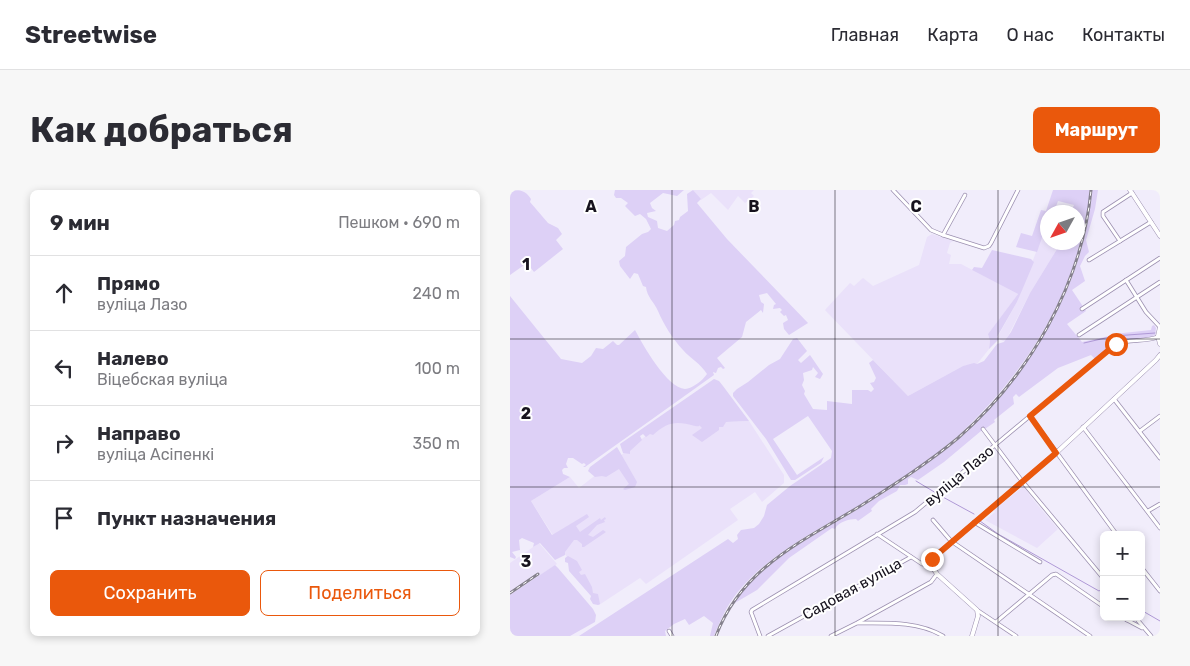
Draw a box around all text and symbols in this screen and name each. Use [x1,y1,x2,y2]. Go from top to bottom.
text: Streetwise [25,21,157,49]
text: Главная [831,24,899,46]
text: Карта [927,24,979,46]
text: О нас [1007,24,1054,46]
text: Контакты [1082,24,1165,46]
button: Маршрут [1033,107,1160,153]
text: Как добраться [30,109,293,151]
text: A [585,197,597,216]
text: B [748,197,760,216]
text: C [910,197,922,216]
north arrow [1040,205,1085,250]
text: 9 мин [50,210,110,235]
text: Пешком · 690 m [338,213,460,232]
text: 1 [522,255,530,274]
text: Прямо [97,272,160,295]
icon: ahead [50,279,78,307]
text: 240 m [413,284,460,303]
text: вуліца Лазо [97,295,188,314]
route start [1105,333,1128,356]
text: Налево [97,347,169,370]
icon: left [50,354,78,382]
text: 100 m [415,359,460,378]
text: Віцебская вуліца [97,370,228,389]
text: 2 [521,404,531,423]
text: Направо [97,422,181,445]
icon: right [50,429,78,457]
text: 350 m [413,434,460,453]
street label: вуліца Лазо [921,442,997,510]
text: вуліца Асіпенкі [97,445,214,464]
icon: arrive [50,504,78,532]
text: Пункт назначения [97,507,276,530]
map controls [1100,531,1145,621]
button: + [1100,531,1145,576]
route end [921,548,944,571]
text: 3 [521,552,531,571]
street label: Садовая вуліца [799,554,905,624]
button: Сохранить [50,570,250,616]
button: Поделиться [260,570,460,616]
button: − [1100,576,1145,621]

